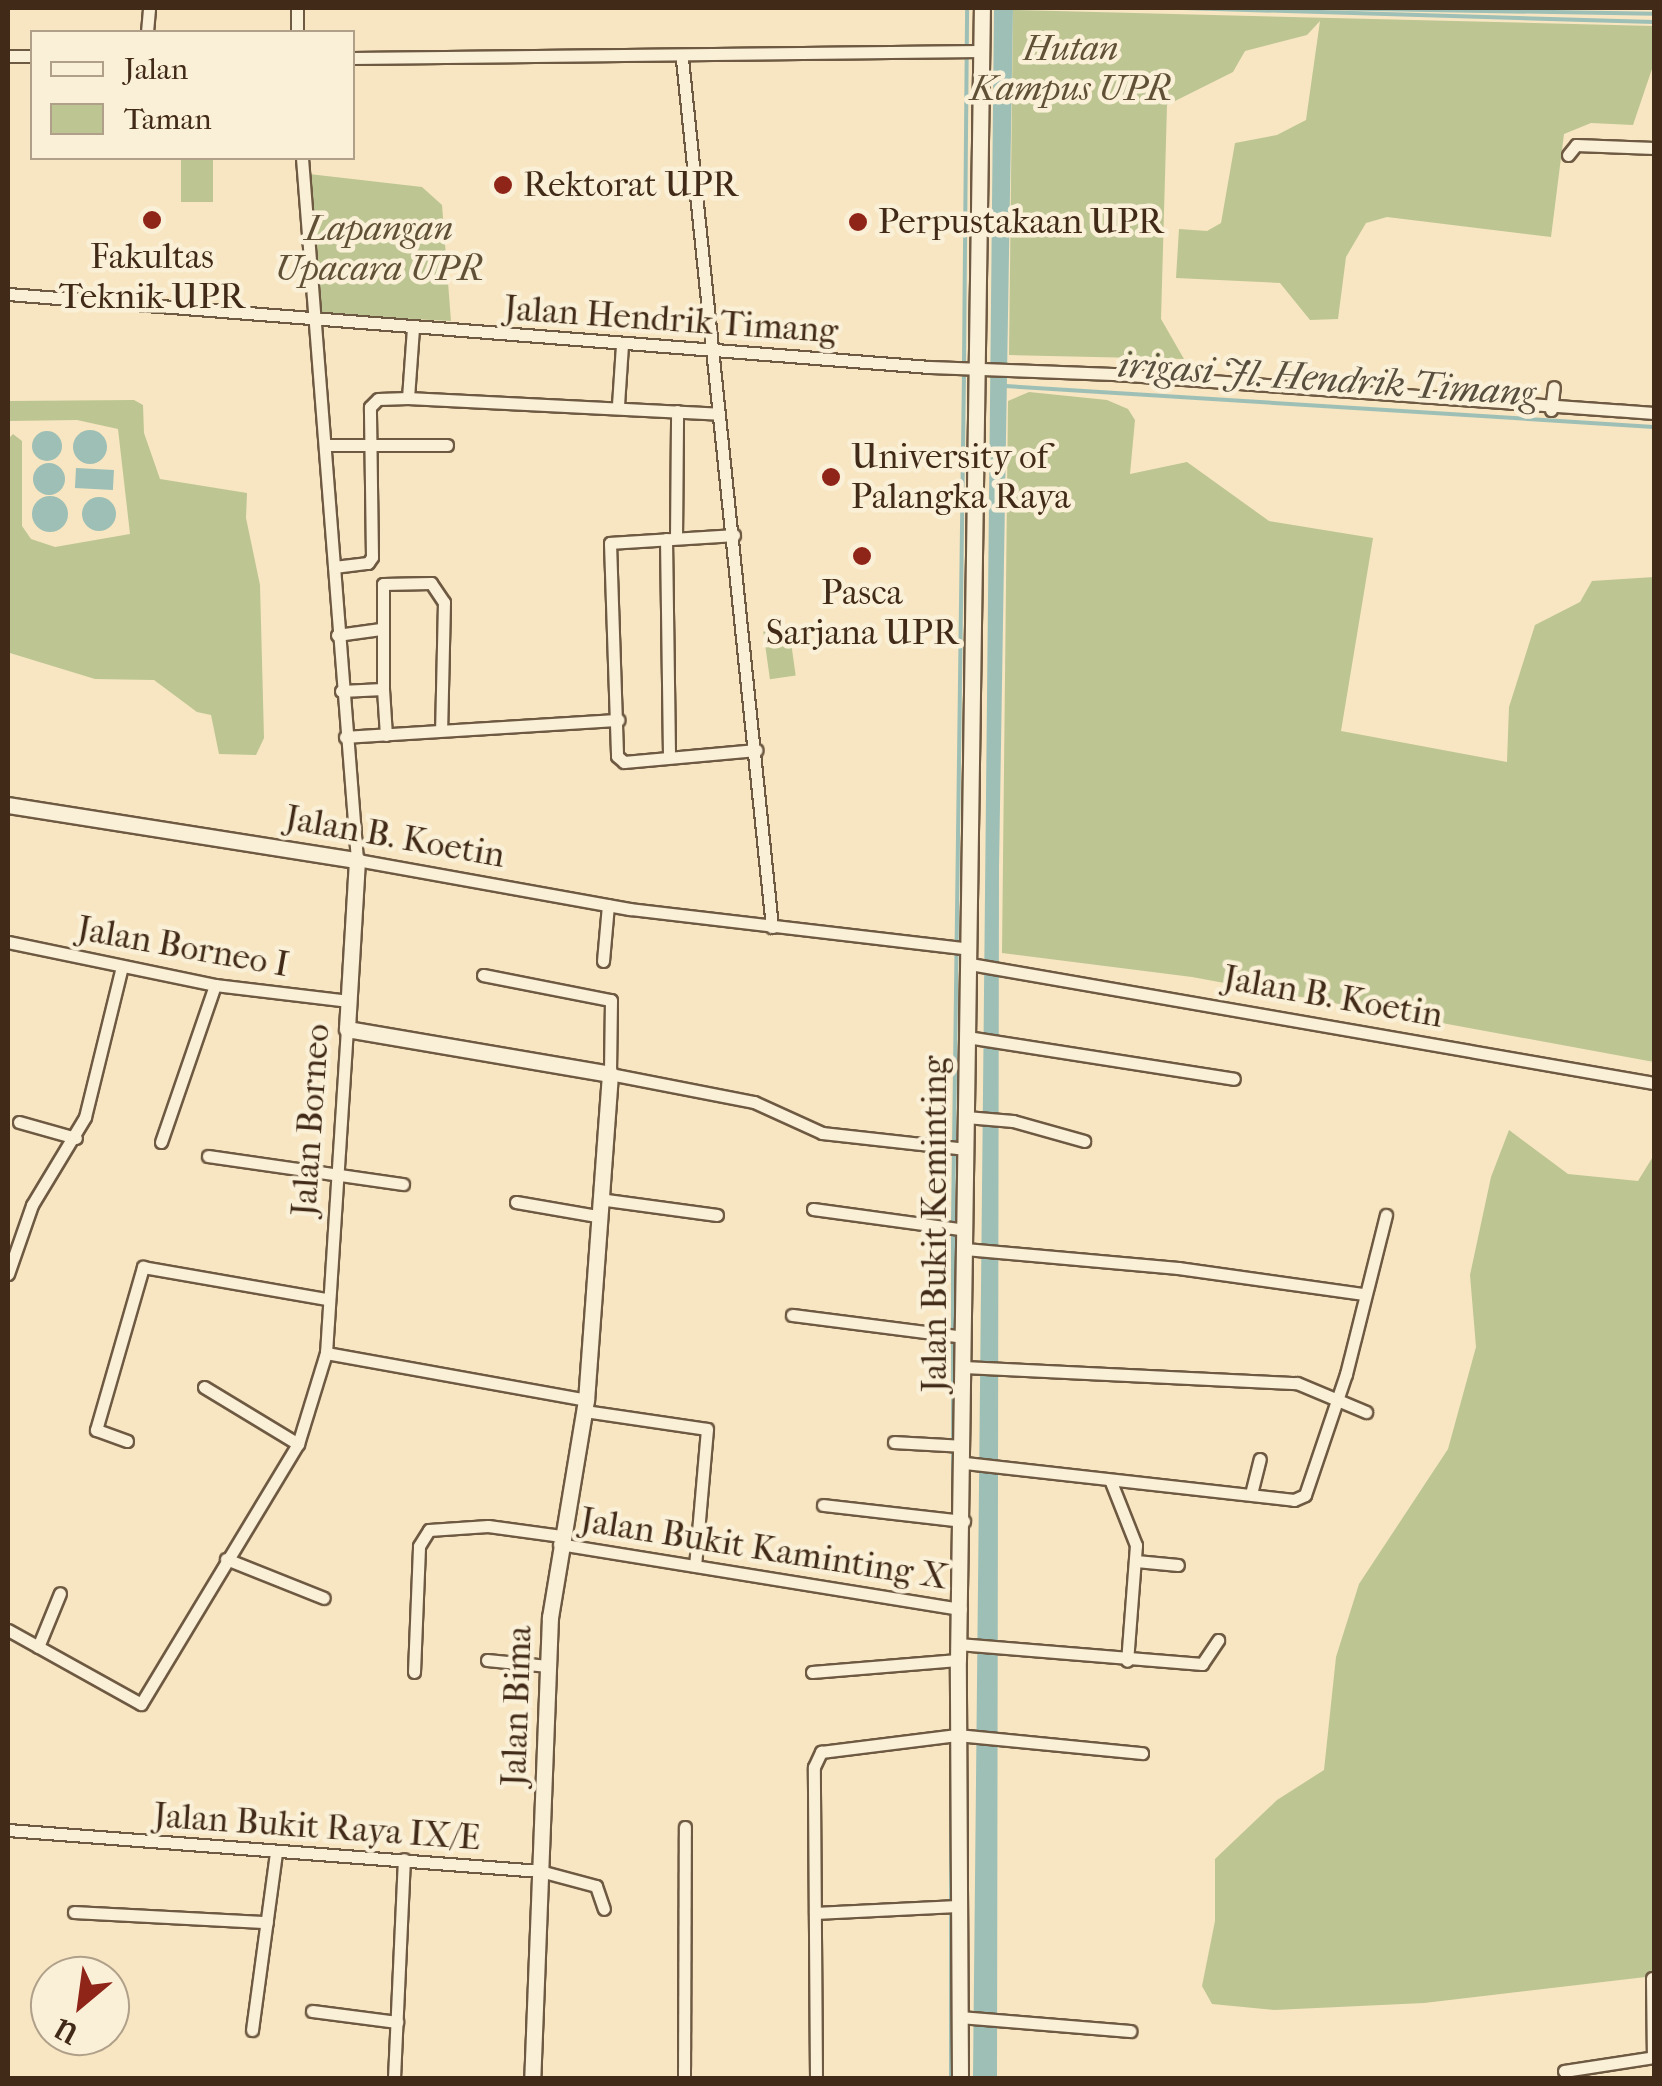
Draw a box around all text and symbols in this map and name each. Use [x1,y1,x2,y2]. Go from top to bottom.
park label: Hutan Kampus UPR [971,28,1171,110]
legend [30,30,355,160]
text: Jalan [124,52,188,87]
text: Taman [124,102,212,137]
place label: Rektorat UPR [523,164,738,206]
marker: Rektorat UPR [492,174,514,196]
place label: Perpustakaan UPR [878,201,1163,243]
park label: Lapangan Upacara UPR [275,208,483,290]
marker: Fakultas Teknik UPR [141,209,163,231]
marker: Perpustakaan UPR [847,211,869,233]
place label: Fakultas Teknik UPR [59,236,245,318]
street label: Jalan Hendrik Timang [503,287,839,353]
water label: irigasi Jl. Hendrik Timang [1117,342,1537,416]
place label: University of Palangka Raya [851,436,1070,518]
marker: University of Palangka Raya [820,466,842,488]
marker: Pasca Sarjana UPR [851,545,873,567]
place label: Pasca Sarjana UPR [766,572,958,654]
street label: Jalan B. Koetin [282,797,508,877]
street label: Jalan Borneo I [74,908,292,986]
street label: Jalan B. Koetin [1220,957,1446,1037]
street label: Jalan Borneo [283,1022,339,1218]
street label: Jalan Bukit Keminting [914,1056,956,1392]
street label: Jalan Bukit Kaminting X [577,1499,951,1599]
street label: Jalan Bima [493,1625,541,1787]
street label: Jalan Bukit Raya IX/E [152,1795,482,1859]
north arrow [30,1956,130,2056]
text: U [49,2011,84,2051]

